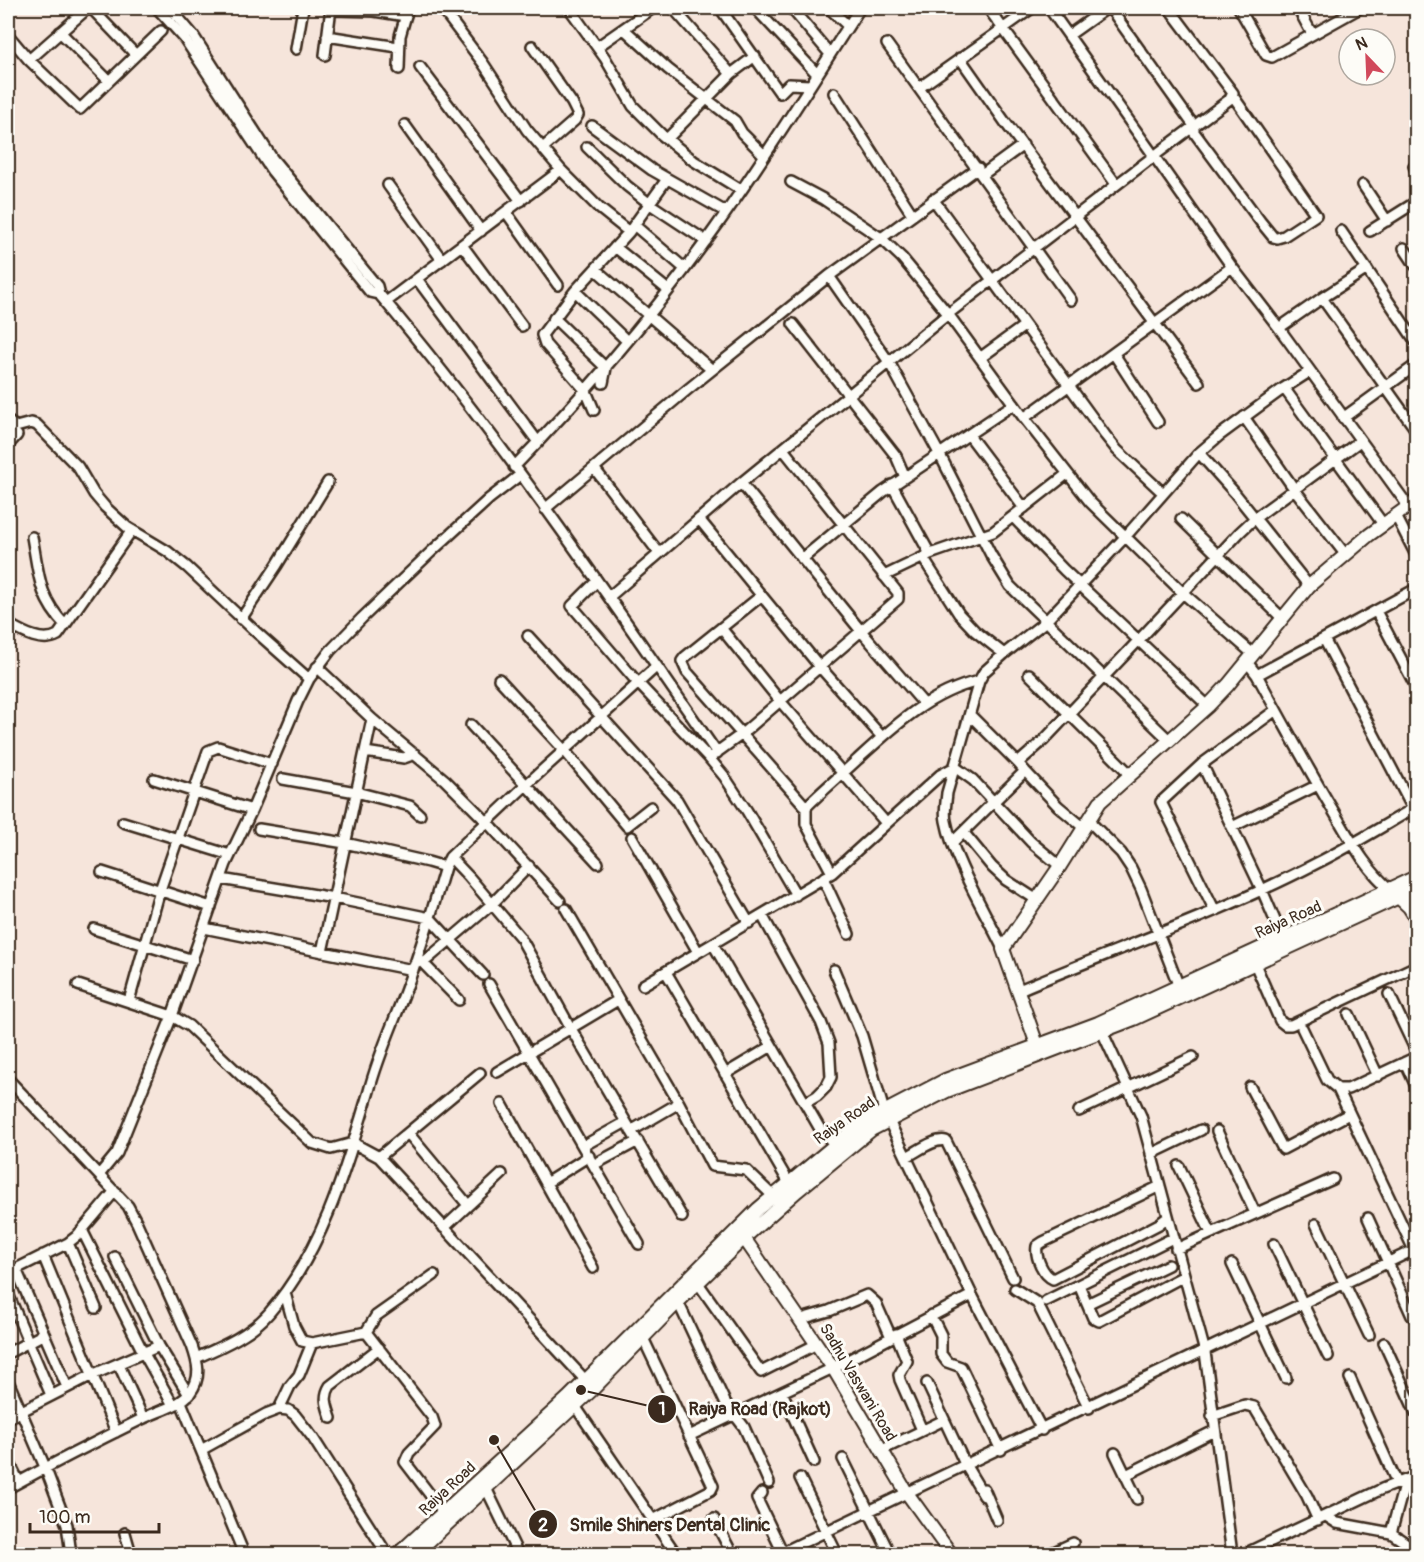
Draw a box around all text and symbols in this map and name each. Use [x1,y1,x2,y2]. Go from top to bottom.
north arrow [1337,27,1397,87]
text: N [1353,33,1371,55]
street label: Raiya Road [1252,896,1325,943]
street label: Raiya Road [810,1092,879,1149]
street label: Sadhu Vaswani Road [815,1320,901,1445]
callout: Raiya Road (Rajkot) [647,1391,844,1427]
text: 1 [658,1398,666,1421]
text: Raiya Road (Rajkot) [689,1398,831,1421]
street label: Raiya Road [415,1457,480,1520]
scale bar [30,1496,159,1534]
text: 100 m [39,1506,91,1529]
callout: Smile Shiners Dental Clinic [528,1506,783,1542]
text: 2 [538,1514,548,1537]
text: Smile Shiners Dental Clinic [570,1514,770,1537]

